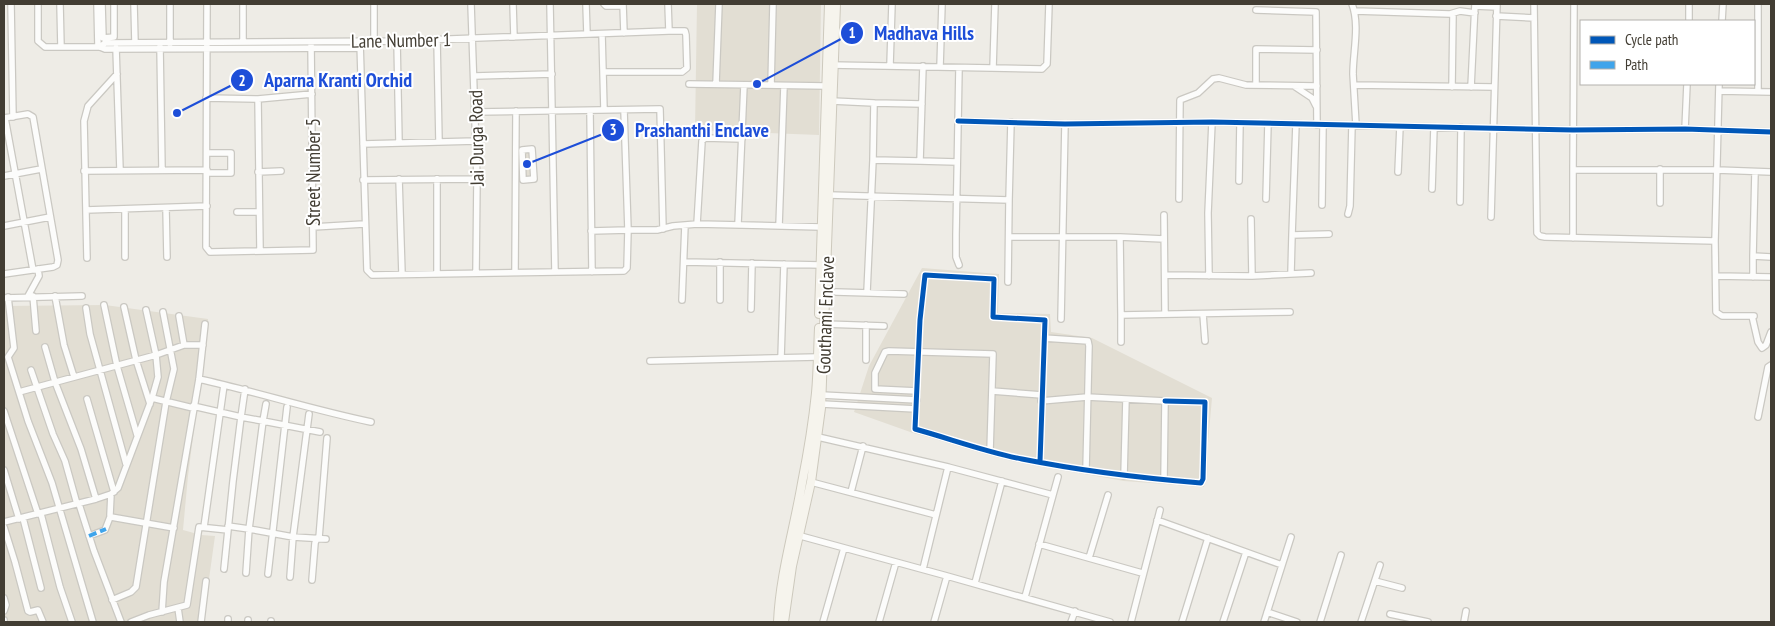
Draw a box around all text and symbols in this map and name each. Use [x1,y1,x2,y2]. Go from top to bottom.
callout: Madhava Hills [839,15,984,50]
text: Madhava Hills [874,20,974,46]
legend [1580,20,1755,85]
text: 1 [848,23,856,42]
street label: Lane Number 1 [351,27,451,53]
text: Cycle path [1625,30,1678,49]
text: Path [1625,55,1648,74]
callout: Aparna Kranti Orchid [229,63,422,98]
text: Aparna Kranti Orchid [263,67,412,93]
text: 2 [238,71,246,90]
street label: Jai Durga Road [463,90,489,187]
callout: Prashanthi Enclave [601,112,779,147]
text: Prashanthi Enclave [635,117,769,143]
street label: Street Number 5 [301,118,325,226]
text: 3 [609,120,617,139]
street label: Gouthami Enclave [811,255,839,374]

